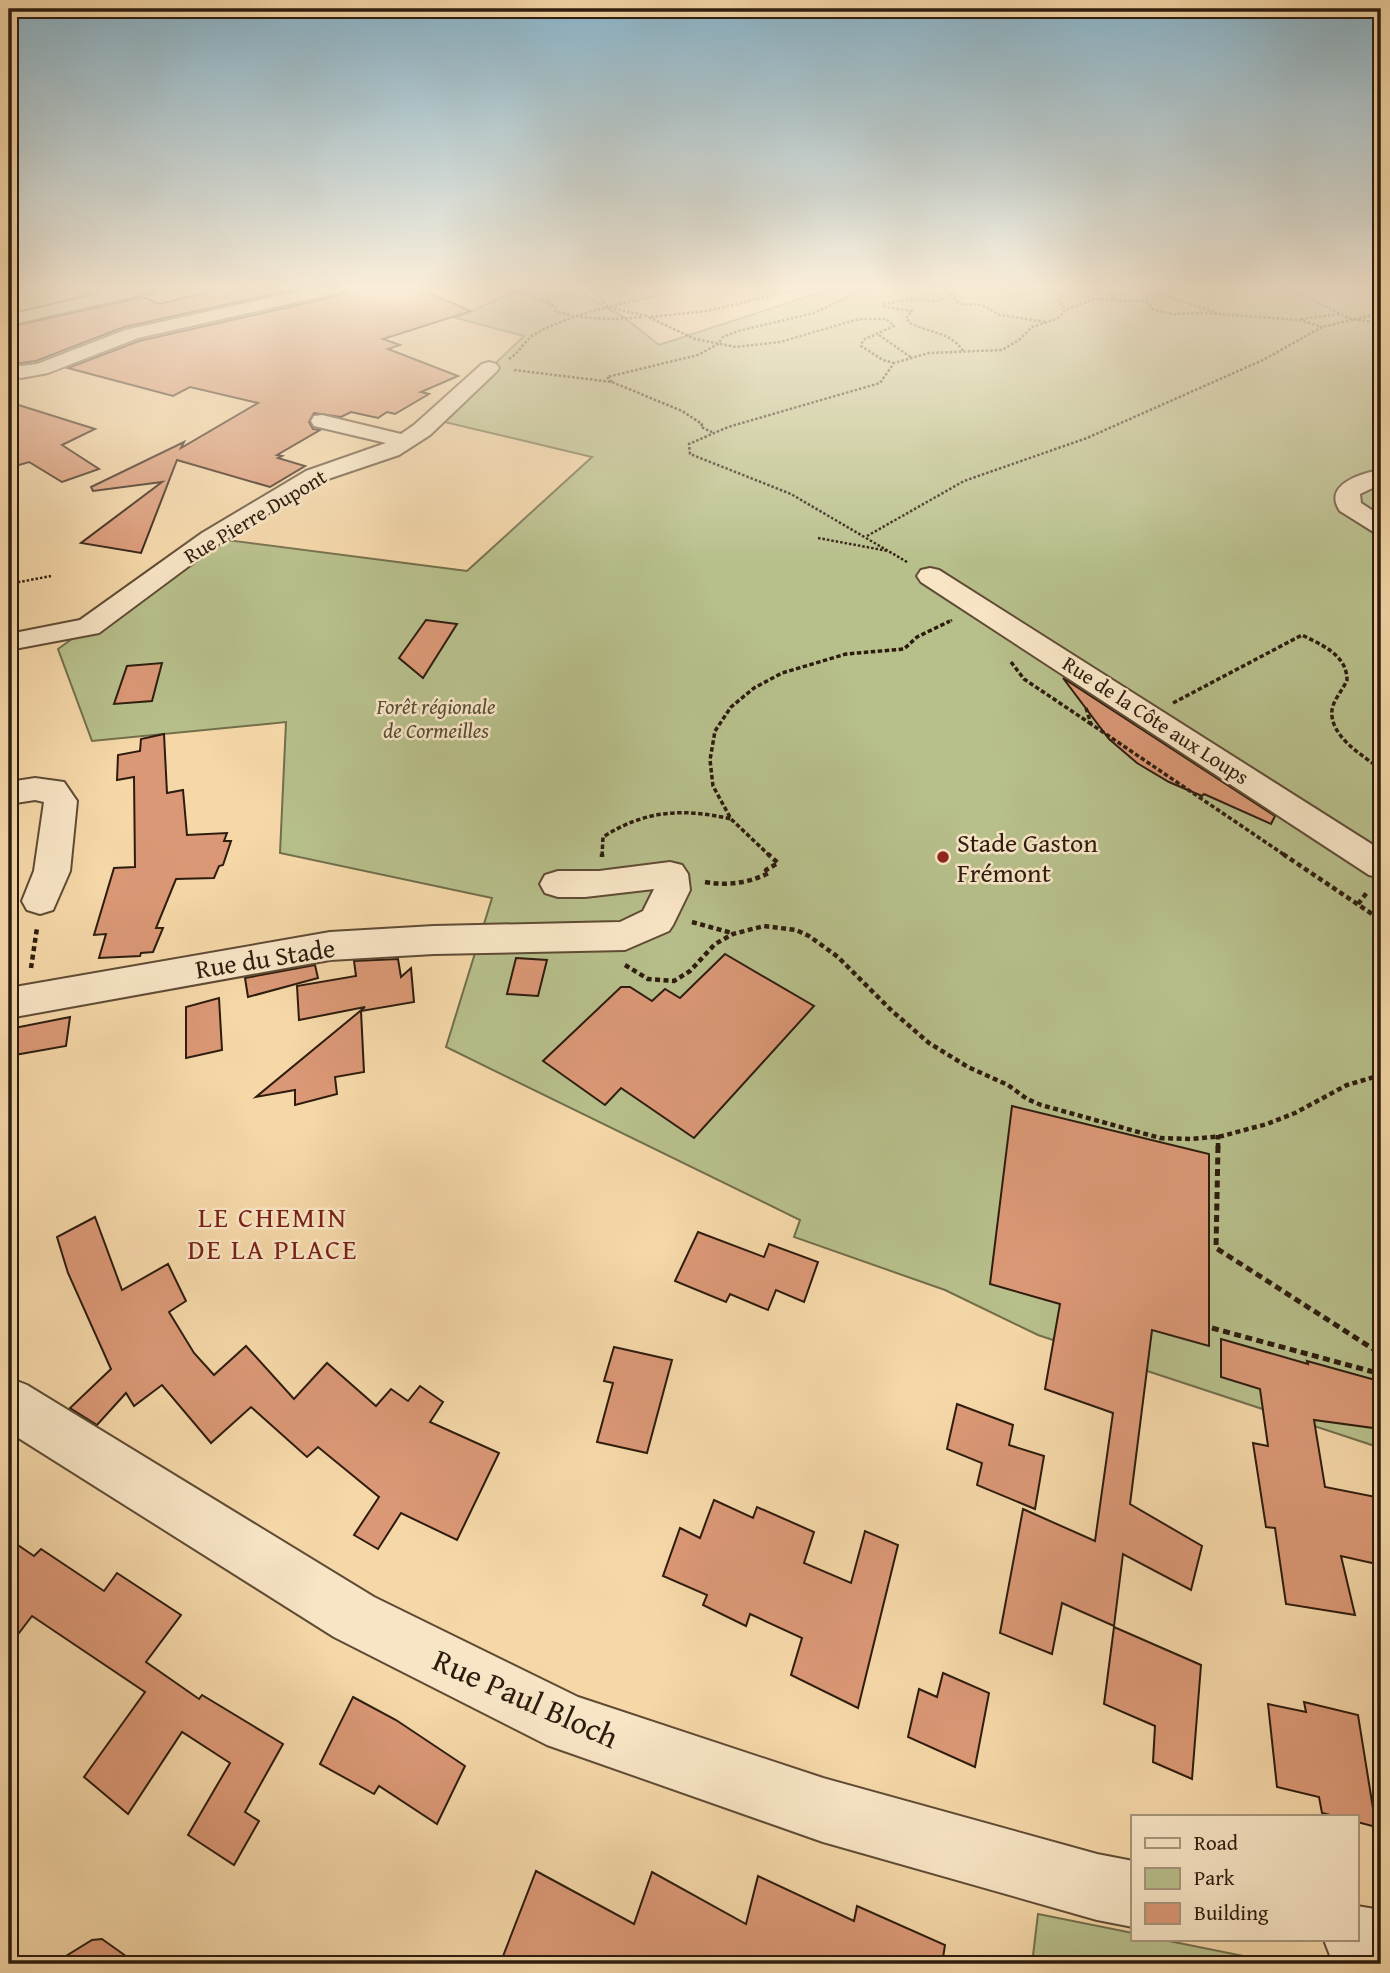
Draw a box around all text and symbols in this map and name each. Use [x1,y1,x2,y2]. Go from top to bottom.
street label: Rue Pierre Dupont [178,461,333,571]
street label: Rue de la Côte aux Loups [1057,648,1255,792]
park label: Forêt régionale de Cormeilles [376,691,495,746]
place label: Stade Gaston Frémont [957,823,1098,892]
marker: Stade Gaston Frémont [935,849,951,865]
street label: Rue du Stade [192,928,338,988]
district label: LE CHEMIN DE LA PLACE [188,1196,358,1269]
street label: Rue Paul Bloch [426,1636,626,1760]
legend [1131,1815,1358,1941]
text: Road [1194,1827,1239,1858]
text: Park [1194,1862,1235,1893]
text: Building [1194,1897,1269,1928]

